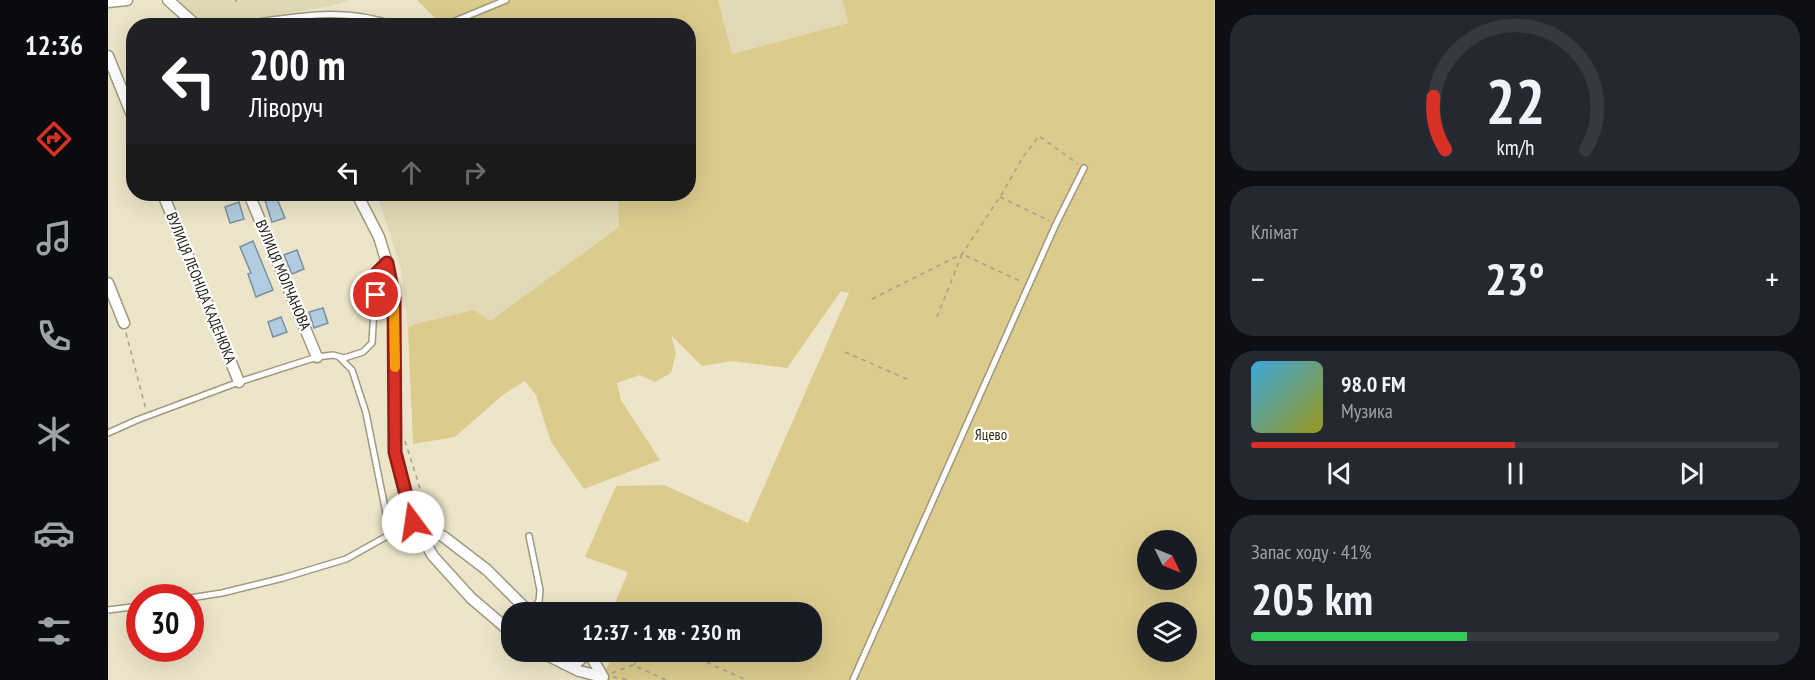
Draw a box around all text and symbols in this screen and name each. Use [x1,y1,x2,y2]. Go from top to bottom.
text: 12:36 [25,28,83,62]
text: 200 m [249,37,346,92]
icon: left [150,42,228,120]
text: 22 [1485,60,1545,141]
text: Ліворуч [249,90,323,124]
icon: directions [33,118,75,160]
text: km/h [1496,133,1534,161]
icon: left [332,156,365,189]
icon: ahead [395,156,428,189]
icon: right [458,156,491,189]
street label: ВУЛИЦЯ ЛЕОНІДА КАДЕНЮКА [162,209,241,367]
icon: music [33,217,75,259]
street label: ВУЛИЦЯ МОЛЧАНОВА [252,217,316,334]
text: Клімат [1251,219,1298,245]
text: 23° [1485,249,1545,307]
text: − [1251,257,1265,300]
text: + [1765,257,1779,300]
pin [350,269,401,320]
icon: arrive [359,278,392,311]
icon: phone [33,315,75,357]
text: 98.0 FM [1341,370,1406,398]
text: Музика [1341,398,1393,424]
icon: climate [33,413,75,455]
park label: Яцево [975,425,1007,444]
icon: previous [1323,457,1356,490]
icon: pause [1499,457,1532,490]
icon: next [1675,457,1708,490]
position arrow [381,490,445,554]
icon: car [33,512,75,554]
north arrow [1137,530,1197,590]
map controls [1137,530,1197,662]
text: Запас ходу · 41% [1251,539,1371,565]
text: 205 km [1251,569,1373,627]
speed limit sign: 30 [126,584,204,662]
button: layers [1137,602,1197,662]
icon: filters [33,610,75,652]
text: 12:37 · 1 хв · 230 m [582,618,741,646]

